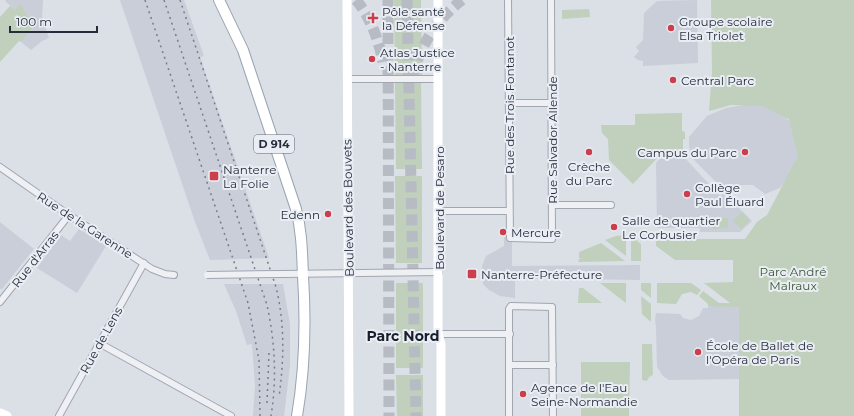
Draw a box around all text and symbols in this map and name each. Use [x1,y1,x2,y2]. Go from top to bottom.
place label: Pôle santé la Défense [382,4,445,33]
scale bar [10,8,97,34]
marker: Pôle santé la Défense [367,12,379,24]
text: 100 m [16,14,52,29]
place label: Groupe scolaire Elsa Triolet [679,14,773,43]
marker: Groupe scolaire Elsa Triolet [666,23,676,33]
street label: Rue des Trois Fontanot [502,36,517,174]
place label: Atlas Justice - Nanterre [380,45,455,74]
marker: Atlas Justice - Nanterre [367,54,377,64]
place label: Central Parc [681,73,754,88]
marker: Central Parc [668,75,678,85]
street label: Rue Salvador Allende [545,76,560,204]
road number: D 914 [254,135,294,153]
street label: Boulevard des Bouvets [339,139,357,277]
place label: Campus du Parc [637,145,737,160]
street label: Boulevard de Pesaro [432,146,447,270]
marker: Crèche du Parc [584,147,594,157]
marker: Campus du Parc [740,147,750,157]
place label: Crèche du Parc [566,159,612,188]
place label: Nanterre La Folie [223,162,276,191]
marker: Nanterre La Folie [208,170,220,182]
place label: Collège Paul Éluard [695,180,764,209]
street label: Rue de la Garenne [34,189,136,261]
marker: Collège Paul Éluard [682,189,692,199]
place label: Edenn [280,207,320,222]
marker: Edenn [323,209,333,219]
place label: Salle de quartier Le Corbusier [622,213,720,242]
marker: Salle de quartier Le Corbusier [609,222,619,232]
place label: Mercure [511,225,561,240]
marker: Mercure [498,227,508,237]
street label: Rue d'Arras [8,228,62,290]
park label: Parc André Malraux [760,264,826,293]
place label: Nanterre-Préfecture [481,267,602,282]
marker: Nanterre-Préfecture [466,268,478,280]
street label: Rue de Lens [77,304,126,376]
district label: Parc Nord [367,327,439,345]
place label: École de Ballet de l'Opéra de Paris [706,338,814,367]
marker: École de Ballet de l'Opéra de Paris [693,347,703,357]
place label: Agence de l'Eau Seine-Normandie [531,380,637,409]
marker: Agence de l'Eau Seine-Normandie [518,389,528,399]

